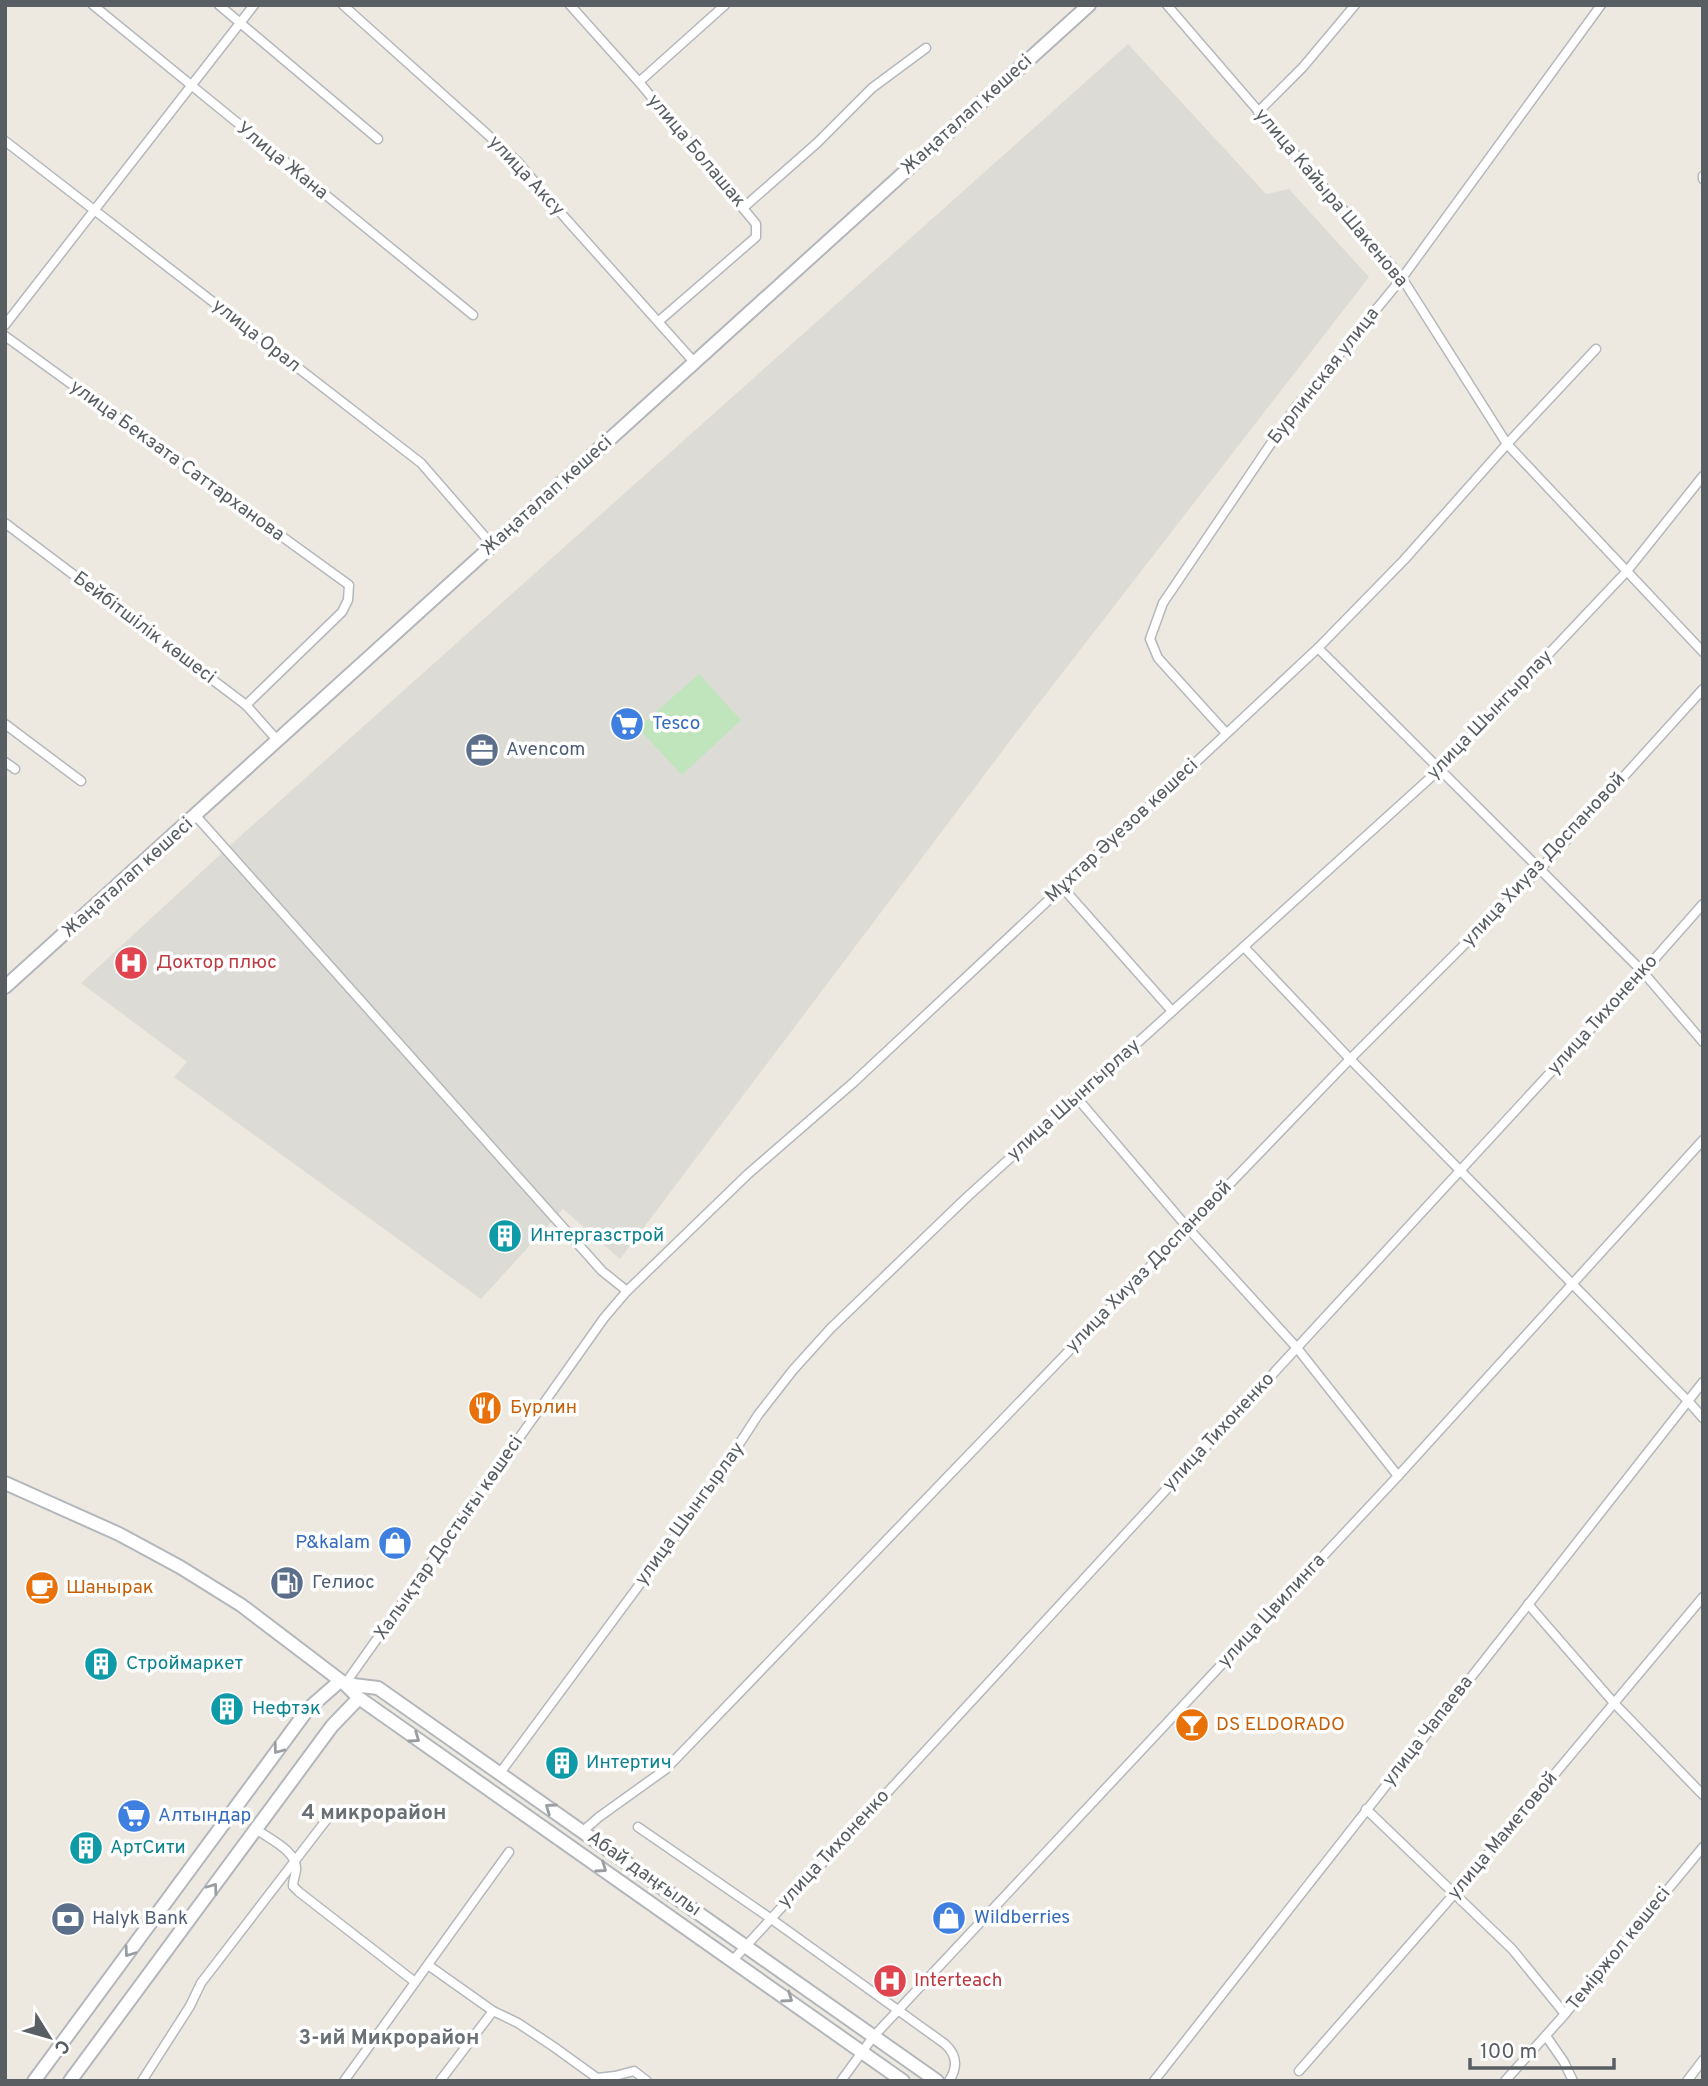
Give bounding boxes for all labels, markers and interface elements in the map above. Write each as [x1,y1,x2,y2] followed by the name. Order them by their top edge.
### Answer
[896,50,1038,180] street label: Жаңаталап көшесі
[642,89,751,213] street label: улица Болашак
[1249,104,1413,292] street label: улица Кайыра Шакенова
[231,117,333,205] street label: Улица Жана
[483,131,569,221] street label: улица Аксу
[207,294,305,378] street label: улица Орал
[1263,303,1385,449] street label: Бурлинская улица
[65,375,289,547] street label: улица Бекзата Саттарханова
[476,431,618,561] street label: Жаңаталап көшесі
[68,567,220,689] street label: Бейбітшілік көшесі
[1422,645,1558,785] street label: улица Шынгырлау
[608,705,646,743] supermarket icon: Tesco
[652,712,700,736] place label: Tesco
[463,731,501,769] office icon: Avencom
[506,738,585,762] place label: Avencom
[1040,754,1204,908] street label: Мұхтар Әуезов көшесі
[1457,768,1631,952] street label: улица Хиуаз Доспановой
[57,813,199,943] street label: Жаңаталап көшесі
[112,944,150,982] hospital icon: Доктор плюс
[1543,950,1663,1080] street label: улица Тихоненко
[156,951,277,975] place label: Доктор плюс
[1002,1034,1146,1166] street label: улица Шынгырлау
[1061,1176,1237,1358] street label: улица Хиуаз Доспановой
[486,1217,524,1255] building icon: Интергазстрой
[530,1224,664,1248] place label: Интергазстрой
[1158,1368,1280,1496] street label: улица Тихоненко
[466,1389,504,1427] restaurant icon: Бурлин
[510,1396,577,1420] place label: Бурлин
[369,1431,529,1645] street label: Халықтар Достығы көшесі
[630,1438,750,1590] street label: улица Шынгырлау
[376,1524,414,1562] shop icon: P&kalam
[295,1531,370,1555] place label: P&kalam
[1213,1549,1331,1673] street label: улица Цвилинга
[268,1564,306,1602] fuel station icon: Гелиос
[23,1569,61,1607] cafe icon: Шанырак
[312,1571,375,1595] place label: Гелиос
[66,1576,154,1600] place label: Шанырак
[82,1645,120,1683] building icon: Строймаркет
[126,1652,244,1676] place label: Строймаркет
[1377,1671,1479,1791] street label: улица Чапаева
[208,1690,246,1728] building icon: Нефтэк
[252,1697,321,1721] place label: Нефтэк
[1173,1706,1211,1744] bar icon: DS ELDORADO
[1216,1713,1345,1737] place label: DS ELDORADO
[407,1729,420,1742] one-way arrow
[274,1741,286,1754] one-way arrow
[543,1744,581,1782] building icon: Интертич
[586,1751,671,1775] place label: Интертич
[1443,1767,1563,1905] street label: улица Маметовой
[773,1785,895,1913] street label: улица Тихоненко
[115,1797,153,1835] supermarket icon: Алтындар
[301,1800,447,1827] district label: 4 микрорайон
[158,1804,251,1828] place label: Алтындар
[545,1804,558,1816] one-way arrow
[582,1826,706,1922] street label: Абай даңғылы
[67,1829,105,1867] building icon: АртСити
[110,1836,186,1860] place label: АртСити
[594,1860,607,1872] one-way arrow
[1562,1882,1676,2016] street label: Теміржол көшесі
[204,1883,217,1896] one-way arrow
[930,1899,968,1937] shop icon: Wildberries
[49,1900,87,1938] bank icon: Halyk Bank
[974,1906,1070,1930] place label: Wildberries
[92,1907,188,1931] place label: Halyk Bank
[124,1944,137,1957] one-way arrow
[871,1962,909,2000] hospital icon: Interteach
[914,1969,1002,1993] place label: Interteach
[780,1990,793,2002] one-way arrow
[14,2002,84,2072] north arrow
[299,2025,480,2052] district label: 3-ий Микрорайон
[1470,2026,1614,2070] scale bar
[48,2034,74,2058] text: С
[1480,2039,1537,2066] text: 100 m

